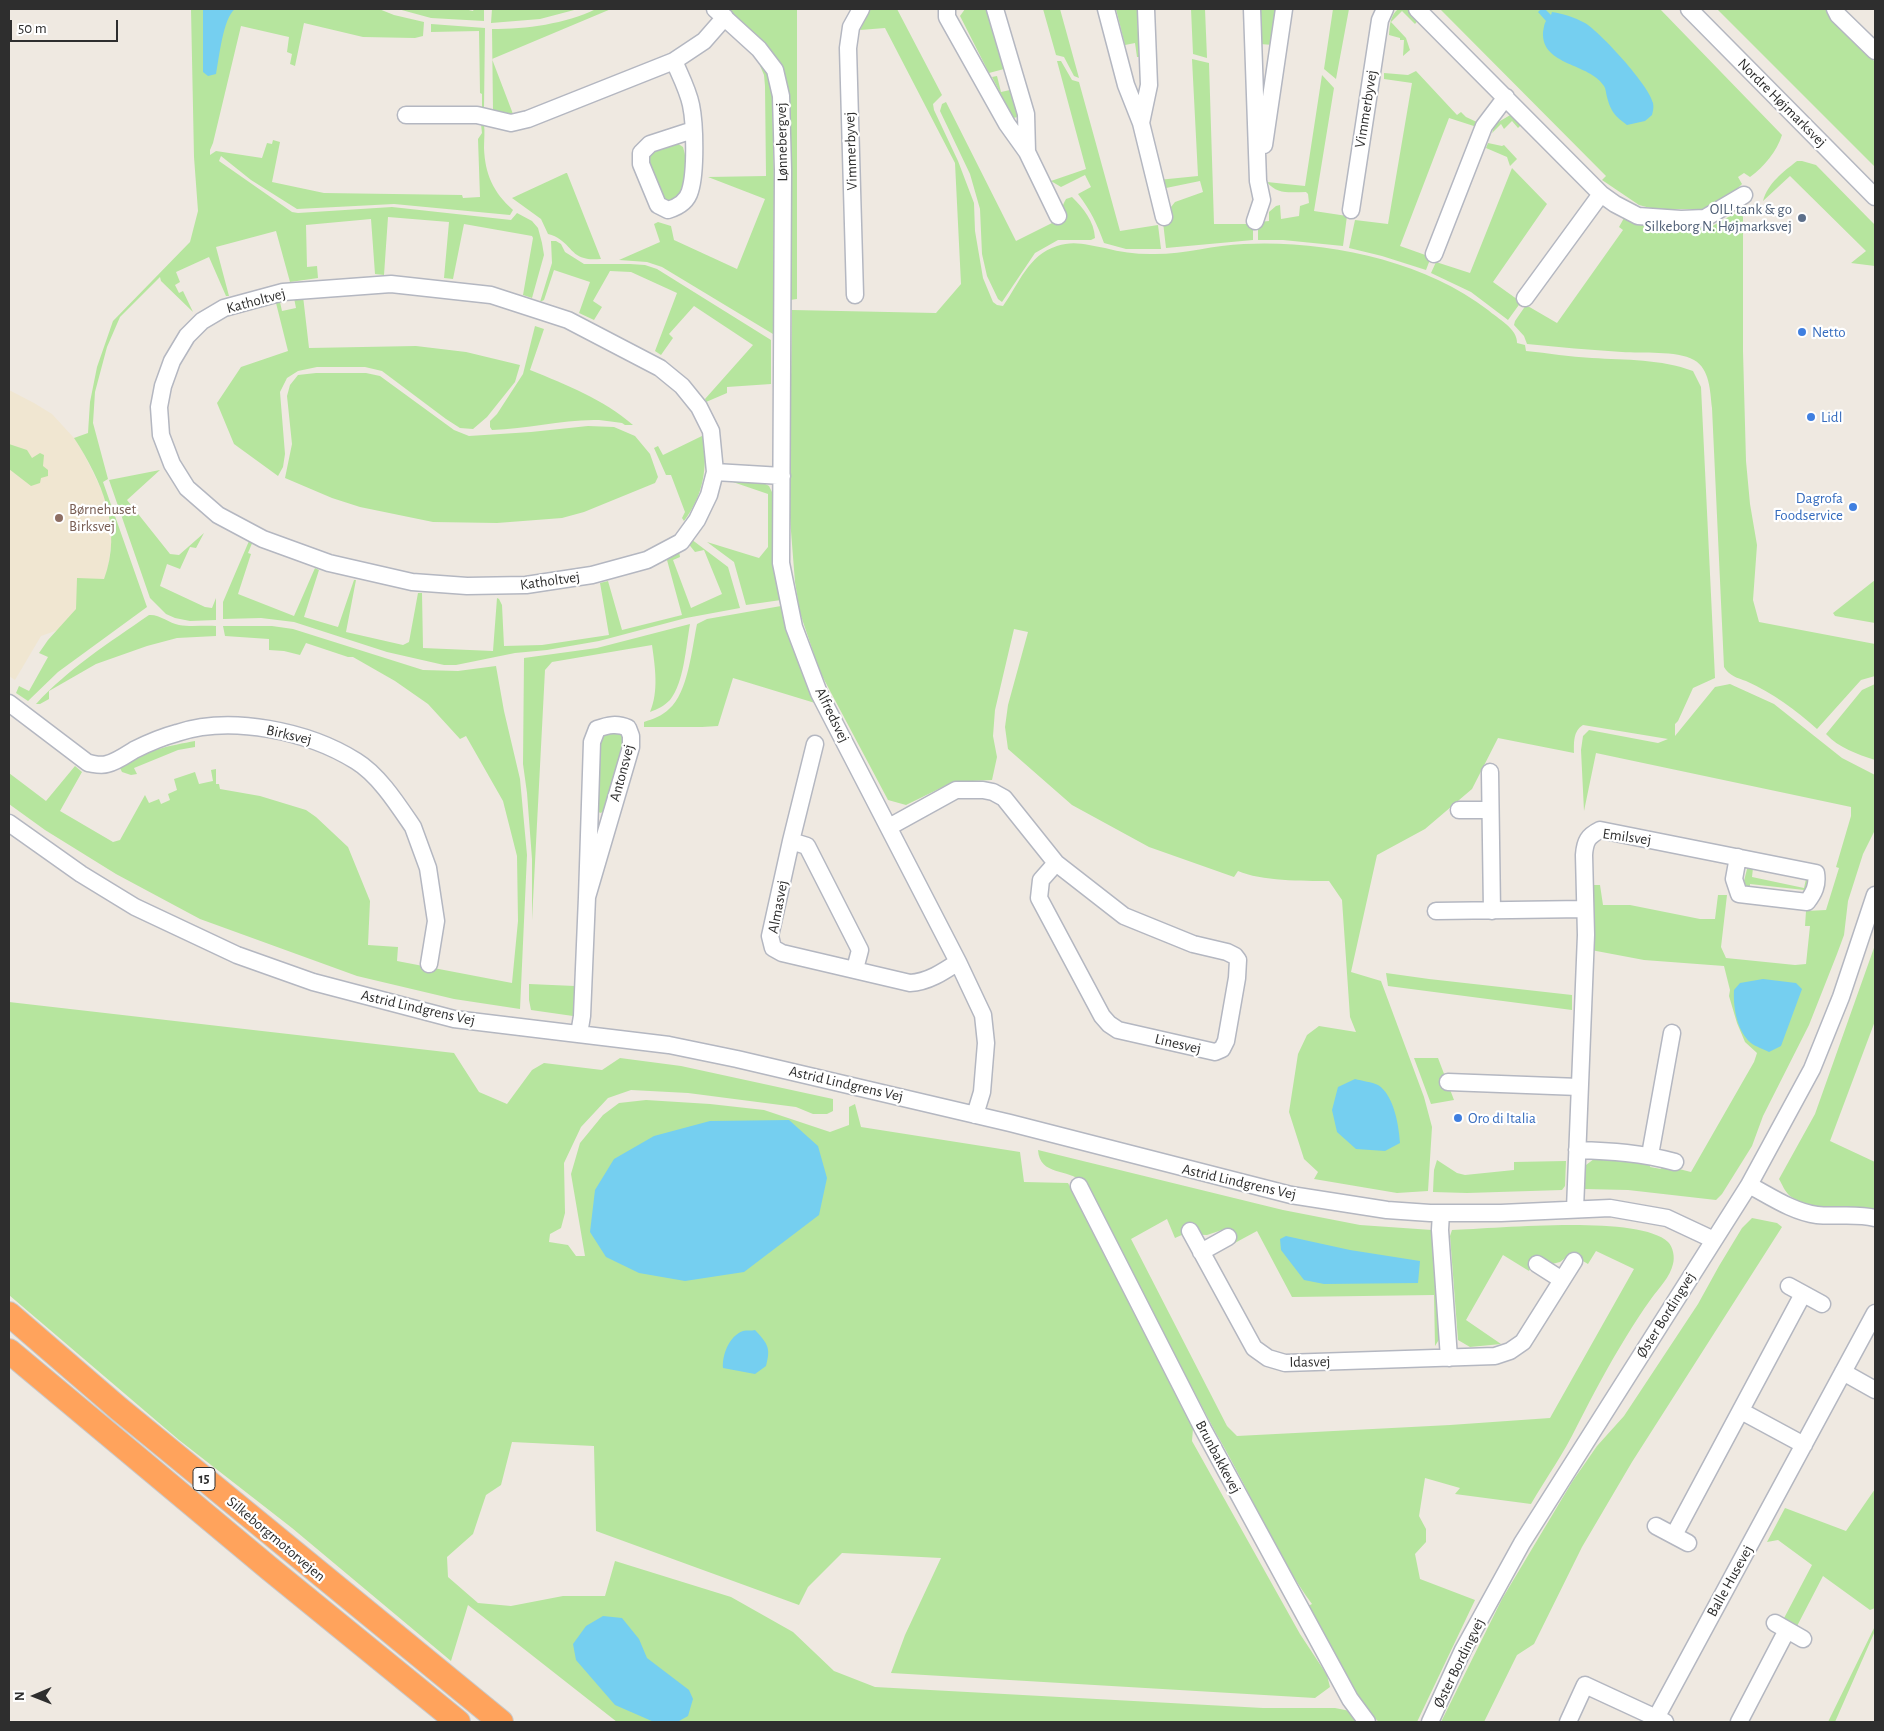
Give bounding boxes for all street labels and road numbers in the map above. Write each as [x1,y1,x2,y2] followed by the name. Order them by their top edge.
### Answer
[1734,55,1830,151] street label: Nordre Højmarksvej
[1351,69,1381,149] street label: Vimmerbyvej
[772,102,792,182] street label: Lønnebergvej
[841,111,861,191] street label: Vimmerbyvej
[224,284,288,318] street label: Katholtvej
[519,568,581,594] street label: Katholtvej
[811,685,853,745] street label: Alfredsvej
[265,721,313,749] street label: Birksvej
[606,742,638,804] street label: Antonsvej
[1601,825,1653,849] street label: Emilsvej
[764,879,792,935] street label: Almasvej
[359,986,477,1030] street label: Astrid Lindgrens Vej
[1153,1030,1203,1058] street label: Linesvej
[787,1062,905,1106] street label: Astrid Lindgrens Vej
[1180,1160,1298,1204] street label: Astrid Lindgrens Vej
[1633,1269,1699,1361] street label: Øster Bordingvej
[1289,1353,1331,1371] street label: Idasvej
[1191,1417,1245,1497] street label: Brunbakkevej
[193,1468,215,1490] road number: 15
[223,1493,329,1585] street label: Silkeborgmotorvejen
[1703,1542,1757,1620] street label: Balle Husevej
[1430,1615,1488,1711] street label: Øster Bordingvej

